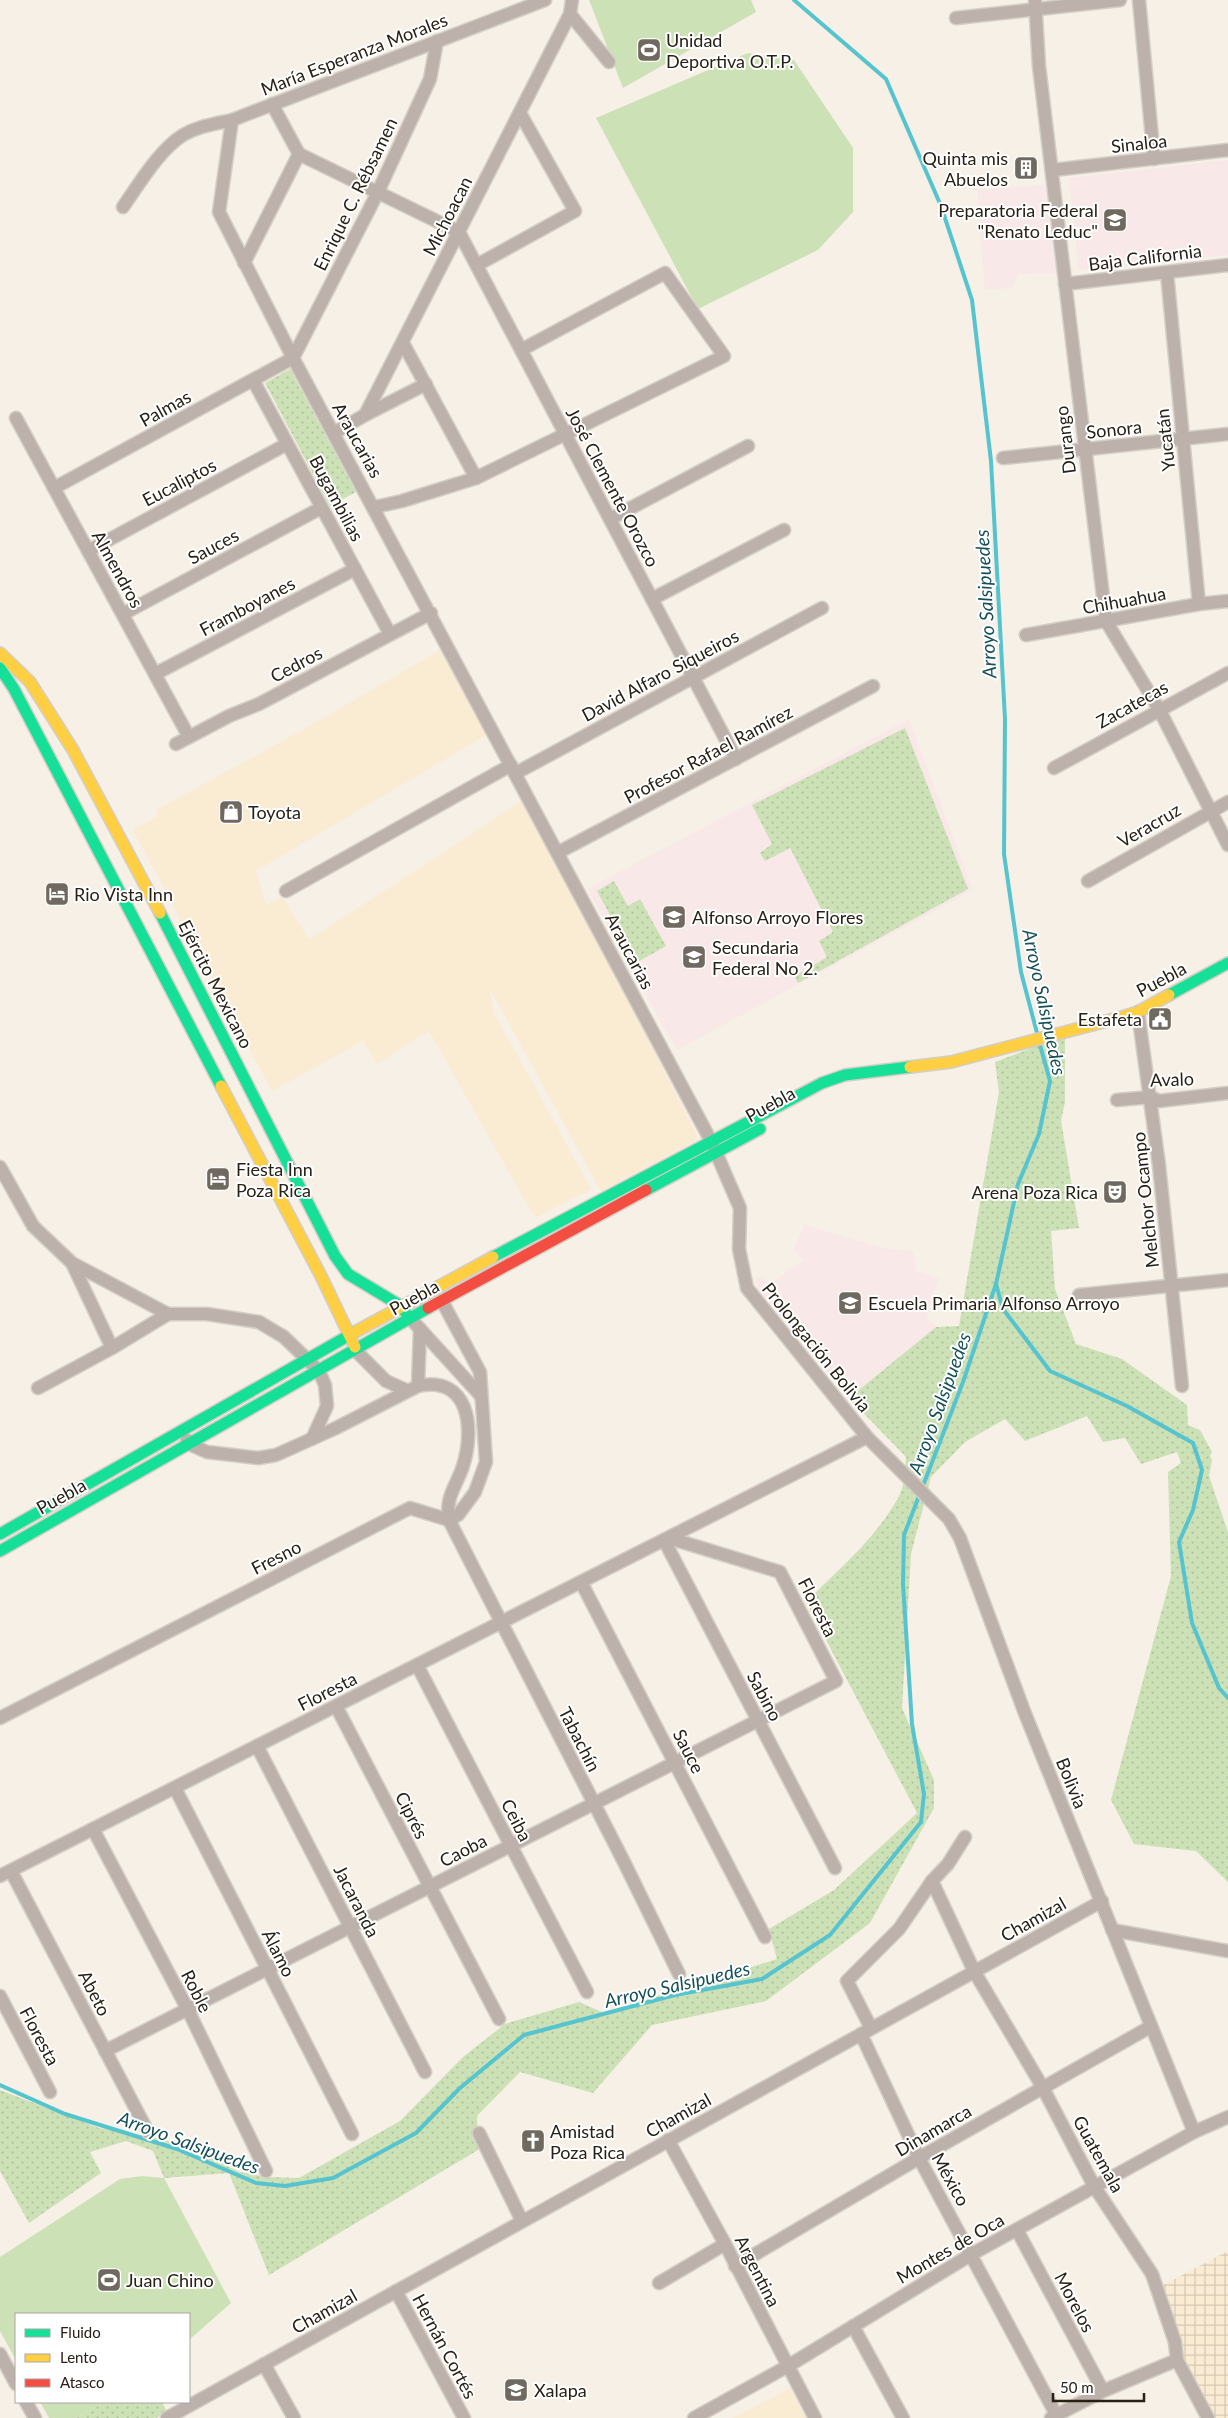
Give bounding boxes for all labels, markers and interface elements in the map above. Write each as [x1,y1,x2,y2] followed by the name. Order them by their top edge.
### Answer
[258,8,451,100] street label: María Esperanza Morales
[666,29,793,72] place label: Unidad Deportiva O.T.P.
[636,37,662,63] sports icon: Unidad Deportiva O.T.P.
[308,114,402,274] street label: Enrique C. Rébsamen
[1110,129,1168,157] street label: Sinaloa
[923,147,1008,190] place label: Quinta mis Abuelos
[1013,155,1039,181] building icon: Quinta mis Abuelos
[418,173,476,259] street label: Michoacan
[938,199,1098,242] place label: Preparatoria Federal "Renato Leduc"
[1102,207,1128,233] school or university icon: Preparatoria Federal "Renato Leduc"
[1087,239,1203,275] street label: Baja California
[135,385,195,431] street label: Palmas
[328,399,388,482] street label: Araucarias
[562,404,664,570] street label: José Clemente Orozco
[1050,405,1080,475] street label: Durango
[1151,408,1179,472] street label: Yucatán
[1085,415,1143,443] street label: Sonora
[305,451,369,545] street label: Bugambilias
[138,453,220,511] street label: Eucaliptos
[184,523,242,568] street label: Sauces
[88,526,148,612] street label: Almendros
[970,529,1000,680] water label: Arroyo Salsipuedes
[196,572,299,640] street label: Framboyanes
[1081,582,1167,618] street label: Chihuahua
[578,624,742,726] street label: David Alfaro Siqueiros
[266,641,326,687] street label: Cedros
[1092,675,1172,733] street label: Zacatecas
[620,700,796,808] street label: Profesor Rafael Ramírez
[1114,798,1184,852] street label: Veracruz
[218,799,244,825] shop icon: Toyota
[248,801,301,823] place label: Toyota
[44,881,70,907] hotel icon: Rio Vista Inn
[74,883,173,905] place label: Rio Vista Inn
[661,904,687,930] school or university icon: Alfonso Arroyo Flores
[692,906,863,928] place label: Alfonso Arroyo Flores
[601,909,659,993] street label: Araucarias
[174,916,258,1052] street label: Ejército Mexicano
[1018,926,1072,1078] water label: Arroyo Salsipuedes
[712,936,818,979] place label: Secundaria Federal No 2.
[681,944,707,970] school or university icon: Secundaria Federal No 2.
[1132,957,1190,1001] street label: Puebla
[1147,1006,1173,1032] public building icon: Estafeta
[1078,1008,1142,1030] place label: Estafeta
[1150,1067,1194,1091] street label: Avalo
[741,1081,799,1127] street label: Puebla
[1127,1131,1163,1269] street label: Melchor Ocampo
[236,1158,313,1201] place label: Fiesta Inn Poza Rica
[205,1166,231,1192] hotel icon: Fiesta Inn Poza Rica
[1102,1179,1128,1205] theatre icon: Arena Poza Rica
[972,1181,1098,1203] place label: Arena Poza Rica
[385,1274,443,1320] street label: Puebla
[758,1278,876,1416] street label: Prolongación Bolivia
[837,1290,863,1316] school or university icon: Escuela Primaria Alfonso Arroyo
[868,1292,1120,1314] place label: Escuela Primaria Alfonso Arroyo
[902,1329,975,1478] water label: Arroyo Salsipuedes
[32,1473,90,1519] street label: Puebla
[247,1535,305,1579] street label: Fresno
[794,1574,842,1640] street label: Floresta
[294,1667,360,1715] street label: Floresta
[743,1667,787,1725] street label: Sabino
[554,1703,606,1775] street label: Tabachín
[669,1725,709,1777] street label: Sauce
[1052,1754,1092,1812] street label: Bolivia
[391,1788,433,1842] street label: Ciprés
[497,1795,537,1845] street label: Ceiba
[436,1829,490,1871] street label: Caoba
[329,1861,385,1941] street label: Jacaranda
[996,1892,1070,1946] street label: Chamizal
[258,1926,300,1980] street label: Álamo
[601,1956,752,2012] water label: Arroyo Salsipuedes
[74,1966,116,2020] street label: Abeto
[177,1966,217,2016] street label: Roble
[15,2003,65,2069] street label: Floresta
[641,2088,715,2142] street label: Chamizal
[891,2099,975,2161] street label: Dinamarca
[114,2105,263,2178] water label: Arroyo Salsipuedes
[1069,2112,1129,2196] street label: Guatemala
[550,2120,625,2163] place label: Amistad Poza Rica
[520,2128,546,2154] church icon: Amistad Poza Rica
[927,2148,975,2210] street label: México
[892,2208,1008,2288] street label: Montes de Oca
[731,2232,785,2310] street label: Argentina
[96,2267,122,2293] sports icon: Juan Chino
[1050,2268,1100,2336] street label: Morelos
[126,2269,214,2291] place label: Juan Chino
[287,2284,361,2338] street label: Chamizal
[408,2290,482,2402] street label: Hernán Cortés
[15,2313,190,2403] legend
[60,2323,101,2341] text: Fluido
[60,2348,97,2366] text: Lento
[1053,2370,1144,2402] scale bar
[60,2373,105,2391] text: Atasco
[503,2377,529,2403] school or university icon: Xalapa
[1060,2378,1094,2396] text: 50 m
[534,2379,587,2401] place label: Xalapa

